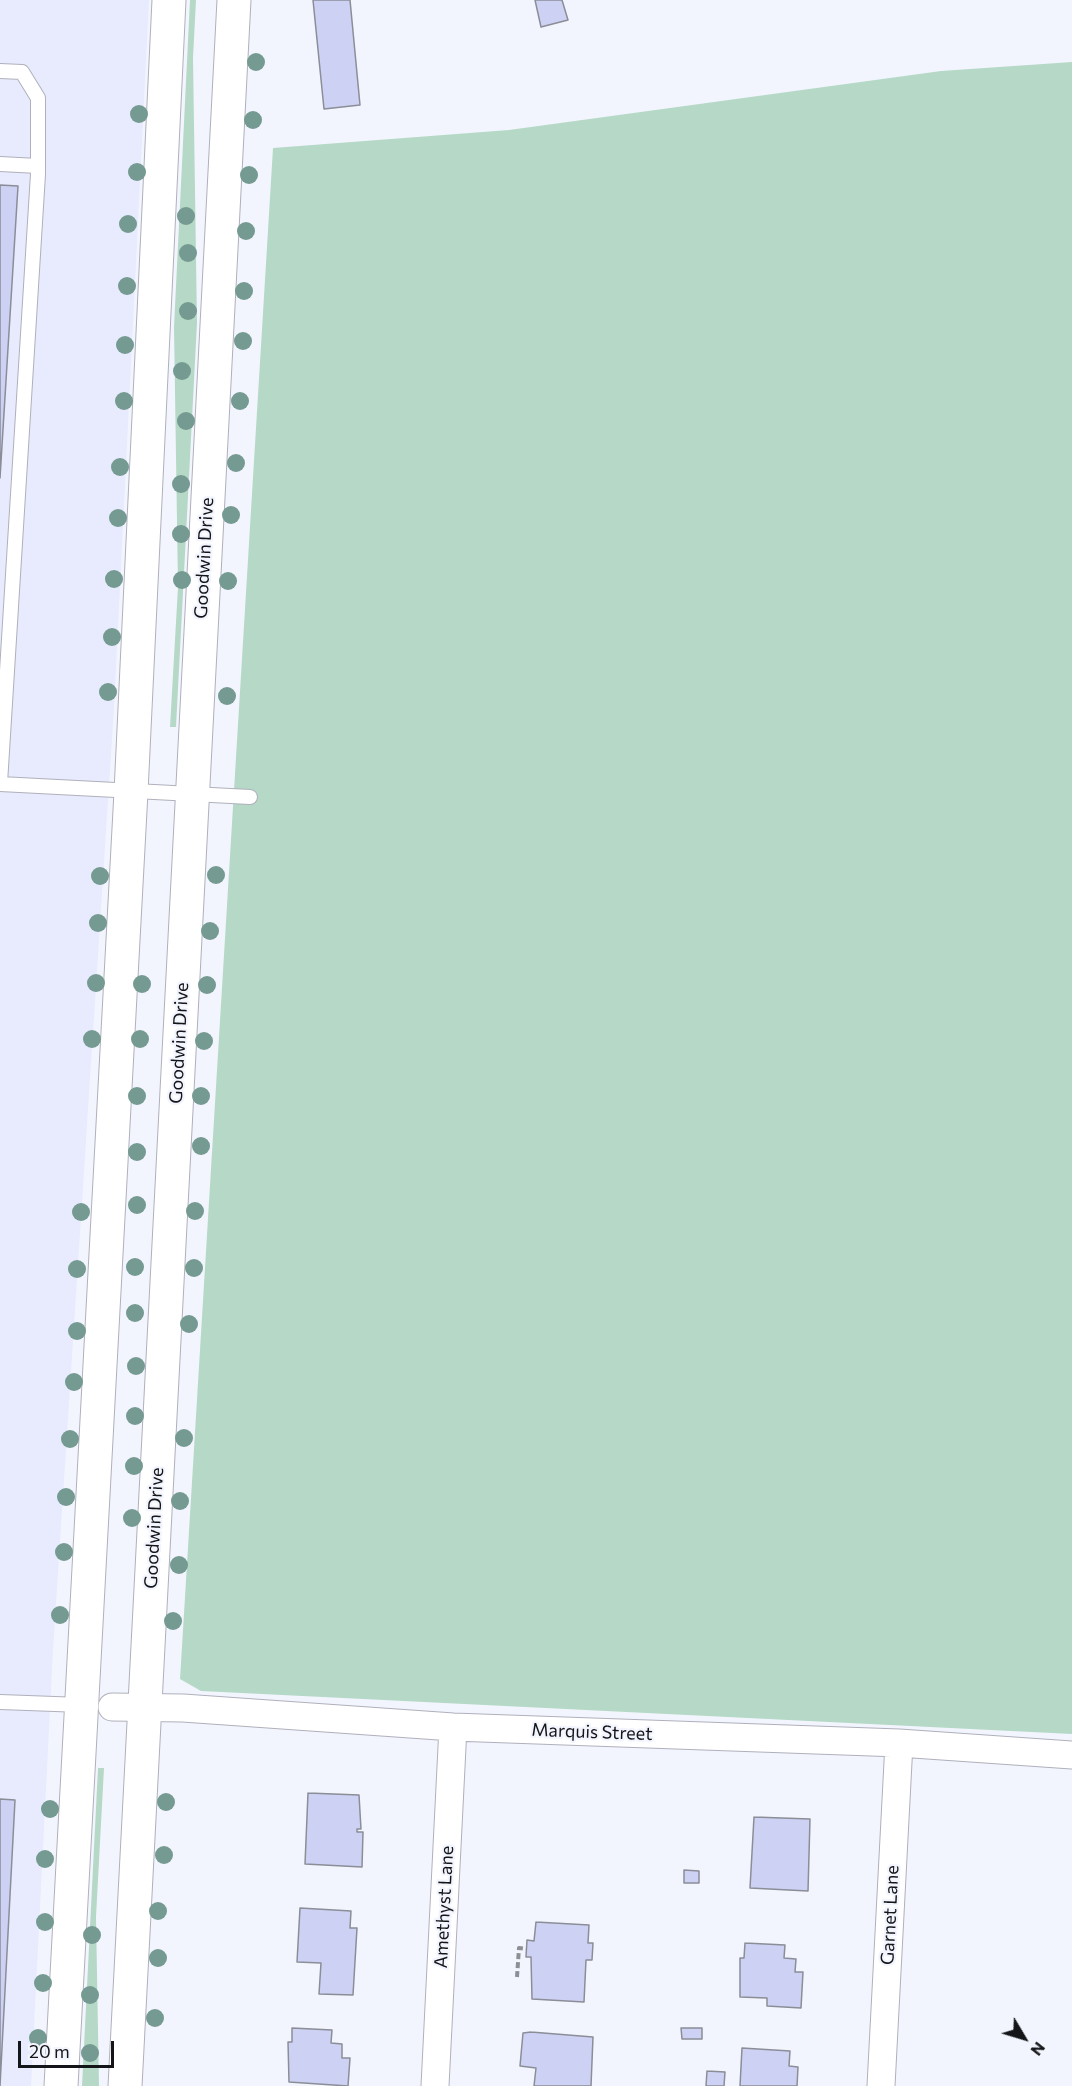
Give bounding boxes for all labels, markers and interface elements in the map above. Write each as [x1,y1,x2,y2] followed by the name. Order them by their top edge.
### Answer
[190,497,218,619] street label: Goodwin Drive
[165,982,193,1104] street label: Goodwin Drive
[140,1467,168,1589] street label: Goodwin Drive
[531,1719,653,1745] street label: Marquis Street
[430,1845,458,1969] street label: Amethyst Lane
[877,1865,903,1965] street label: Garnet Lane
[994,2008,1054,2068] north arrow
[21,2029,117,2067] scale bar
[1027,2039,1050,2060] text: N
[29,2040,70,2062] text: 20 m

